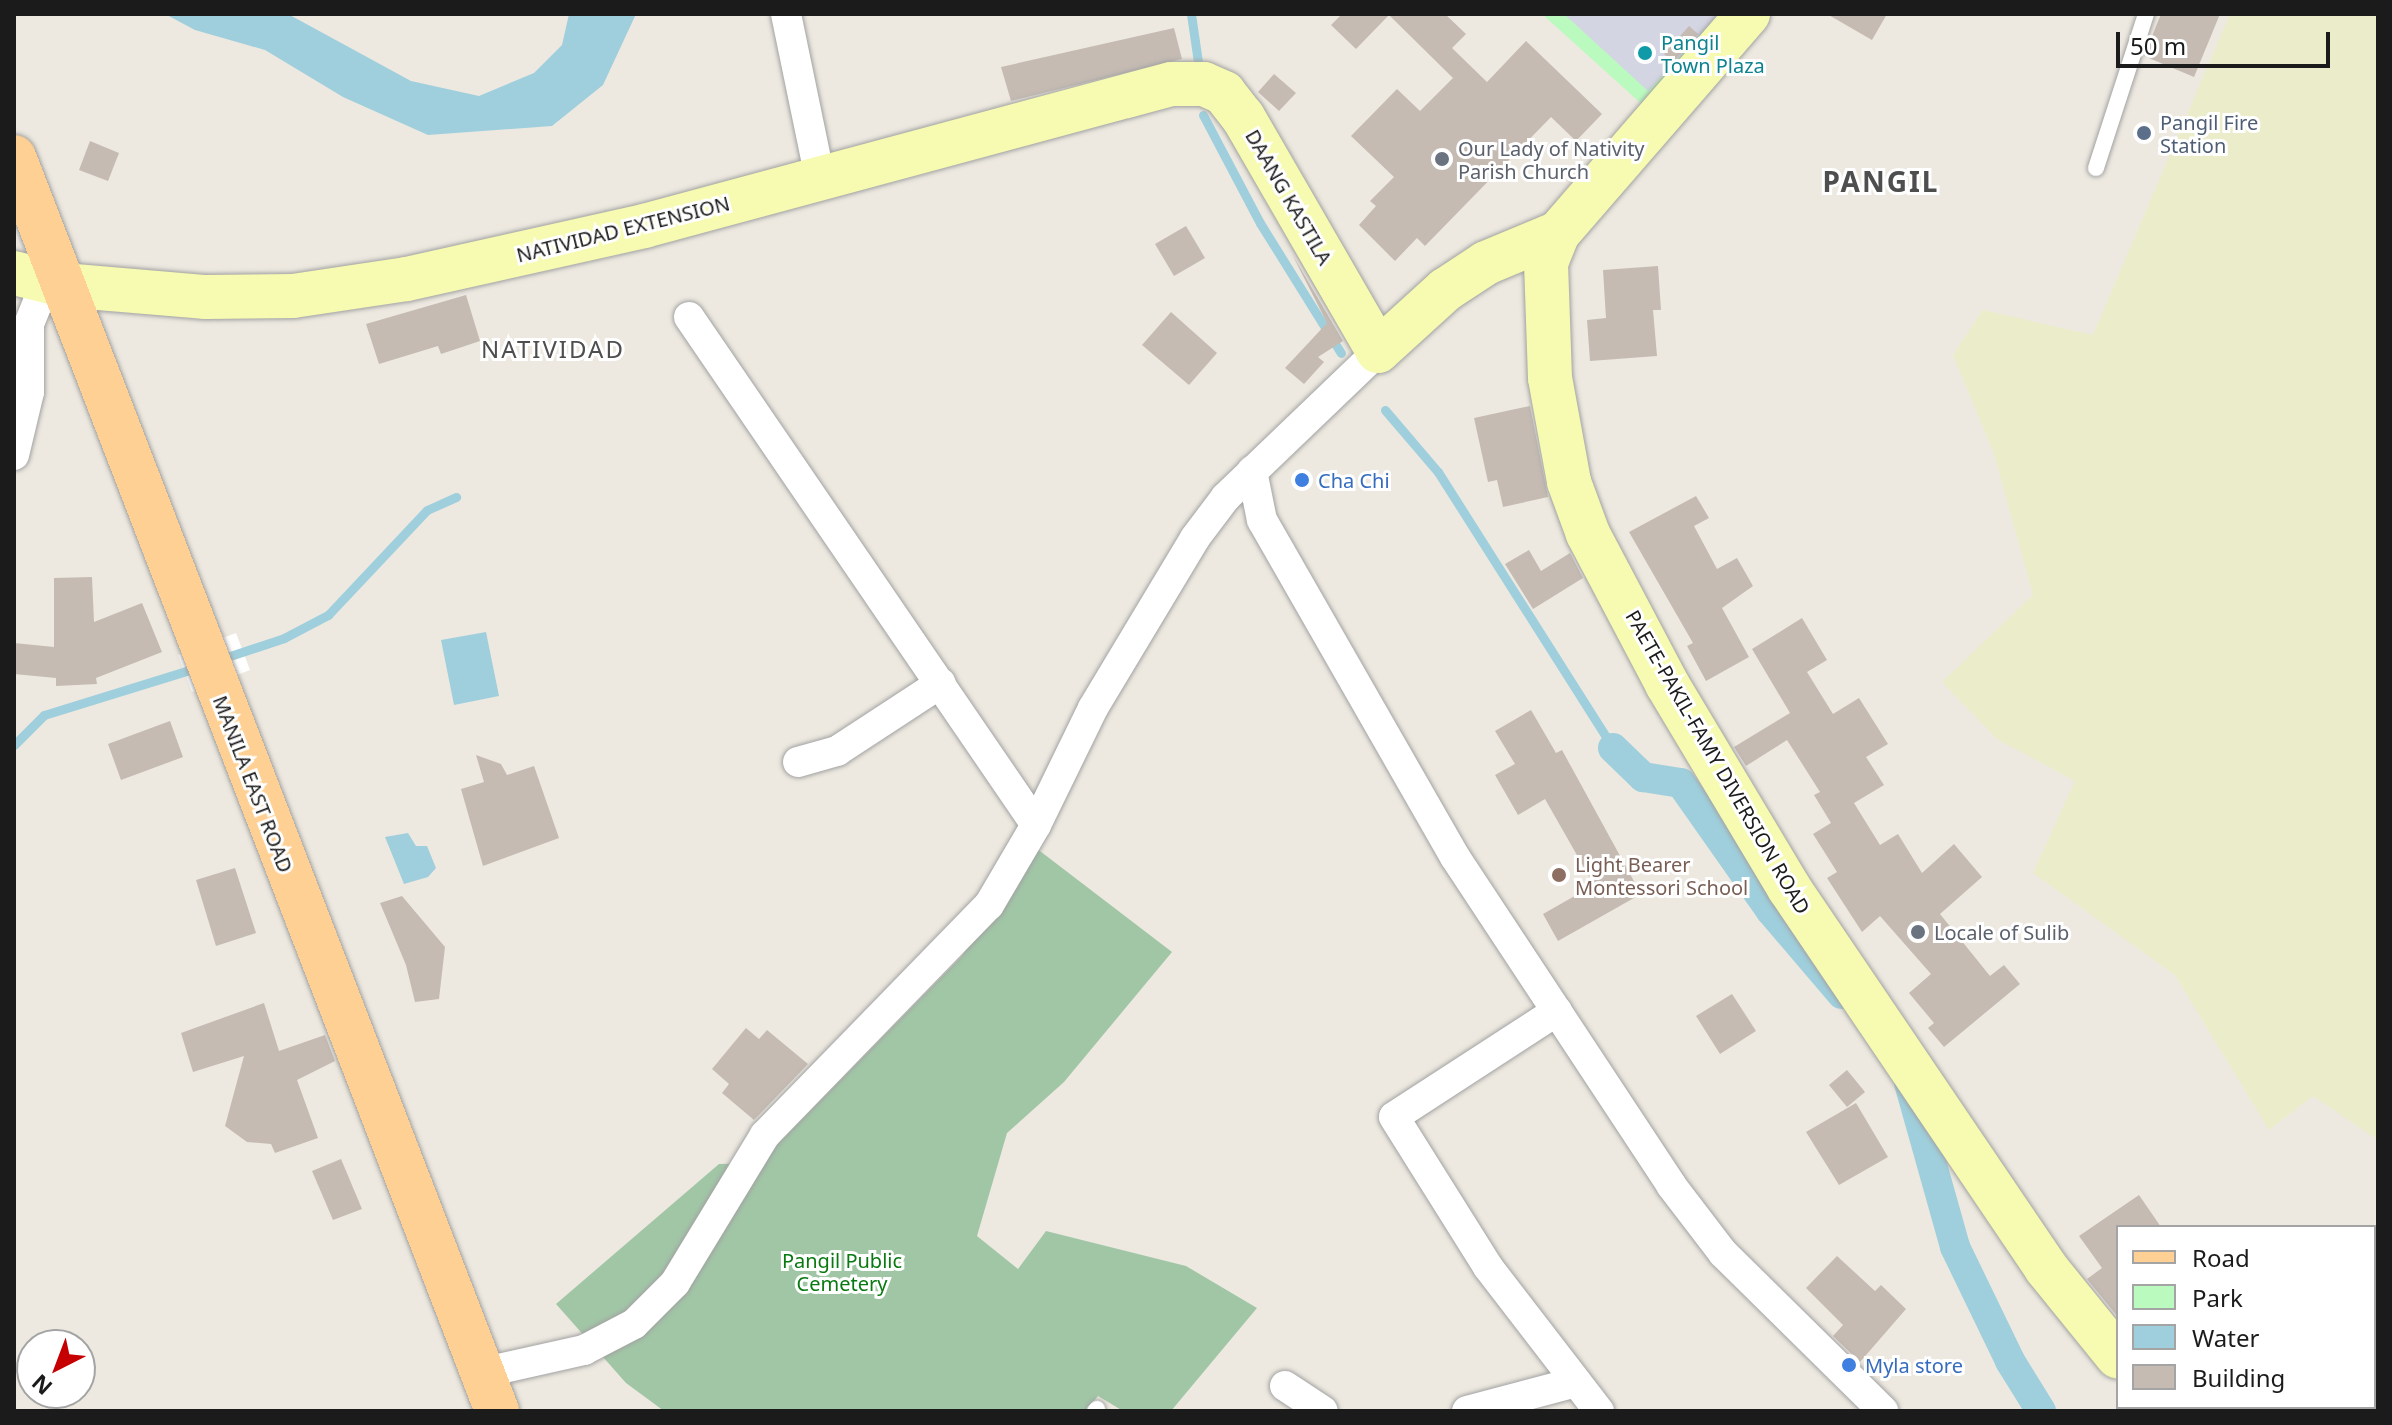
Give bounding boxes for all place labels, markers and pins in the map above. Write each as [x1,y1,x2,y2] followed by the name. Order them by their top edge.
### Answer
[1661,30,1765,77] place label: Pangil Town Plaza
[1636,44,1654,62] marker: Pangil Town Plaza
[2160,110,2258,157] place label: Pangil Fire Station
[2135,124,2153,142] marker: Pangil Fire Station
[1458,136,1645,183] place label: Our Lady of Nativity Parish Church
[1433,150,1451,168] marker: Our Lady of Nativity Parish Church
[1318,468,1390,492] place label: Cha Chi
[1293,471,1311,489] marker: Cha Chi
[1575,852,1748,899] place label: Light Bearer Montessori School
[1550,866,1568,884] marker: Light Bearer Montessori School
[1934,920,2069,944] place label: Locale of Sulib
[1909,923,1927,941] marker: Locale of Sulib
[1865,1353,1963,1377] place label: Myla store
[1840,1356,1858,1374] marker: Myla store

